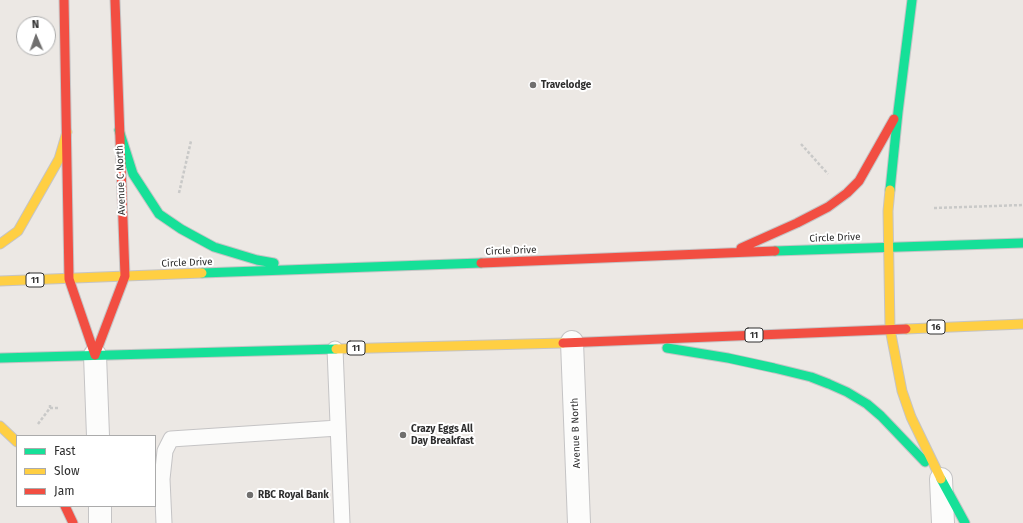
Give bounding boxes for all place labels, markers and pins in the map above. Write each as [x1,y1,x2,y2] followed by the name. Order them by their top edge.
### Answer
[541,79,591,91] place label: Travelodge
[528,80,538,90] marker: Travelodge
[411,423,474,446] place label: Crazy Eggs All Day Breakfast
[398,430,408,440] marker: Crazy Eggs All Day Breakfast
[258,489,329,501] place label: RBC Royal Bank
[245,490,255,500] marker: RBC Royal Bank

